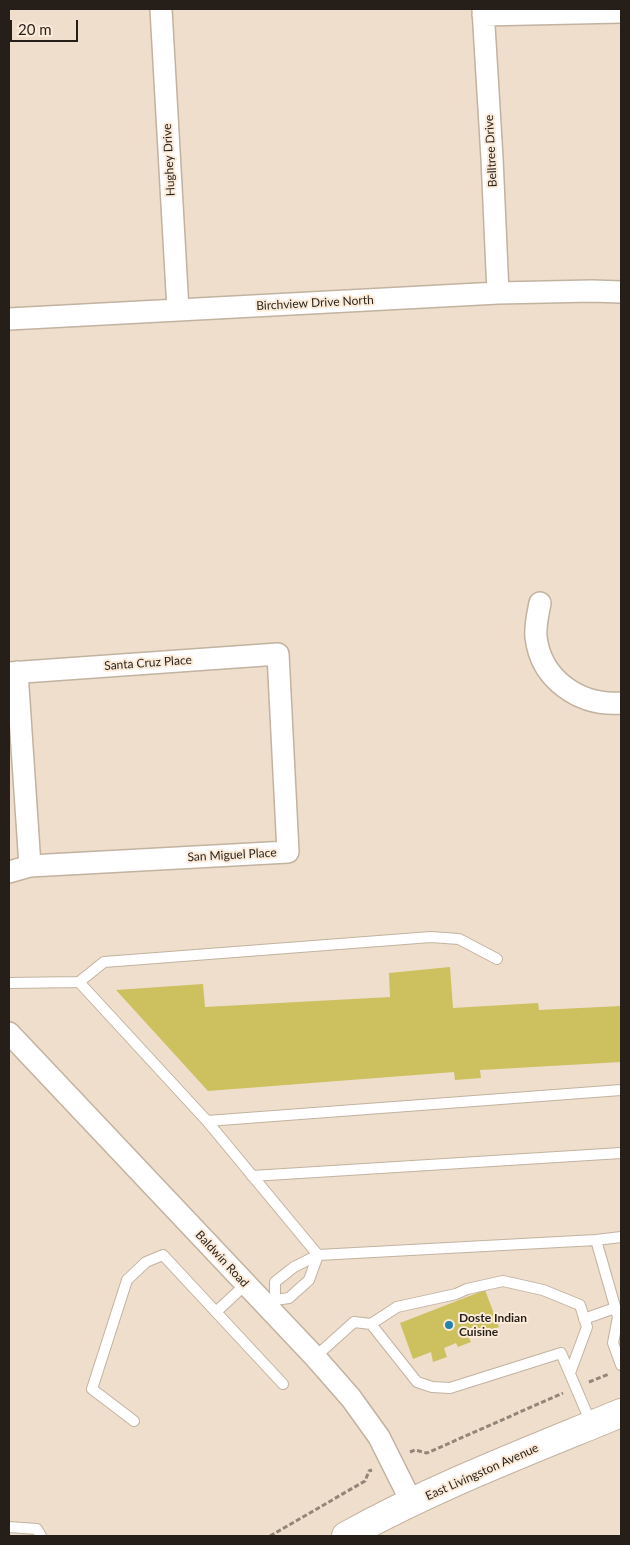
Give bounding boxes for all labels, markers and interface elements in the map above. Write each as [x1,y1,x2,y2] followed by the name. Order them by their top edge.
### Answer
[12,10,80,42] scale bar
[18,20,52,38] text: 20 m
[482,114,500,188] street label: Belltree Drive
[160,123,178,197] street label: Hughey Drive
[256,293,374,313] street label: Birchview Drive North
[104,653,192,673] street label: Santa Cruz Place
[187,845,277,865] street label: San Miguel Place
[192,1228,252,1290] street label: Baldwin Road
[459,1311,527,1339] place label: Doste Indian Cuisine
[443,1319,455,1331] marker: Doste Indian Cuisine
[423,1441,541,1503] street label: East Livingston Avenue

